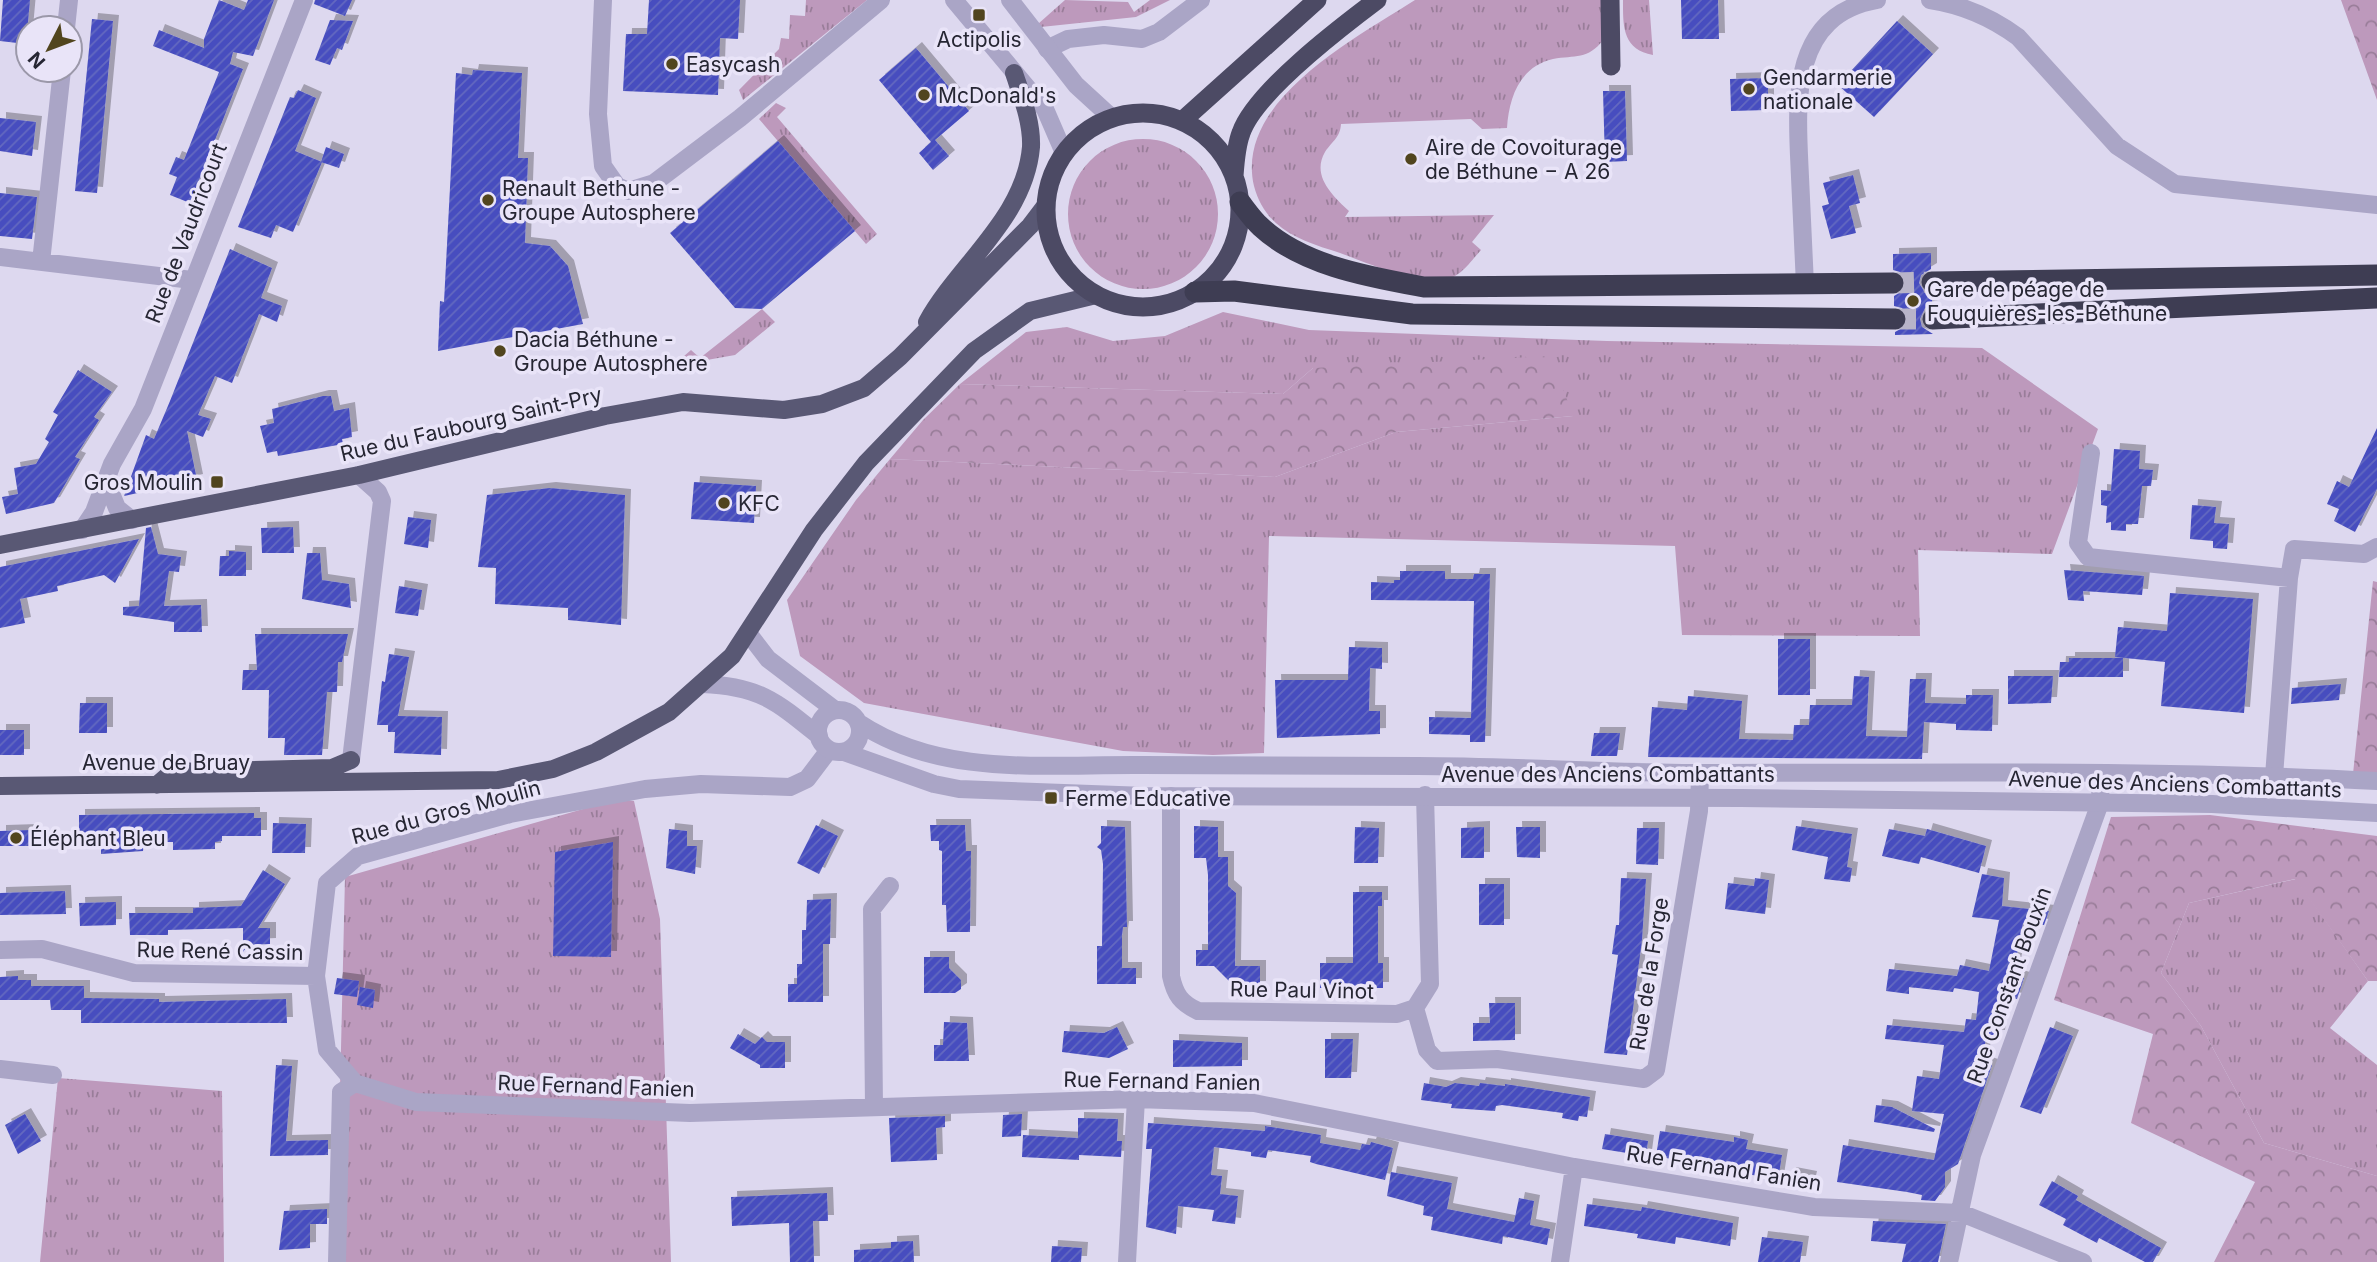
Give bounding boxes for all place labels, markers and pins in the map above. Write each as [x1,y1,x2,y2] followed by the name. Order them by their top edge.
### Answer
[971,7,987,23] marker: Actipolis
[936,27,1022,52] place label: Actipolis
[686,52,780,77] place label: Easycash
[664,56,680,72] marker: Easycash
[1763,65,1892,114] place label: Gendarmerie nationale
[1741,81,1757,97] marker: Gendarmerie nationale
[938,83,1056,108] place label: McDonald's
[916,87,932,103] marker: McDonald's
[1425,135,1622,184] place label: Aire de Covoiturage de Béthune − A 26
[1403,151,1419,167] marker: Aire de Covoiturage de Béthune − A 26
[502,176,696,225] place label: Renault Bethune - Groupe Autosphere
[480,192,496,208] marker: Renault Bethune - Groupe Autosphere
[1927,277,2167,326] place label: Gare de péage de Fouquières-les-Béthune
[1905,293,1921,309] marker: Gare de péage de Fouquières-les-Béthune
[514,327,708,376] place label: Dacia Béthune - Groupe Autosphere
[492,343,508,359] marker: Dacia Béthune - Groupe Autosphere
[84,470,203,495] place label: Gros Moulin
[209,474,225,490] marker: Gros Moulin
[738,491,780,516] place label: KFC
[716,495,732,511] marker: KFC
[1065,786,1231,811] place label: Ferme Educative
[1043,790,1059,806] marker: Ferme Educative
[30,825,166,851] place label: Éléphant Bleu
[8,830,24,846] marker: Éléphant Bleu

